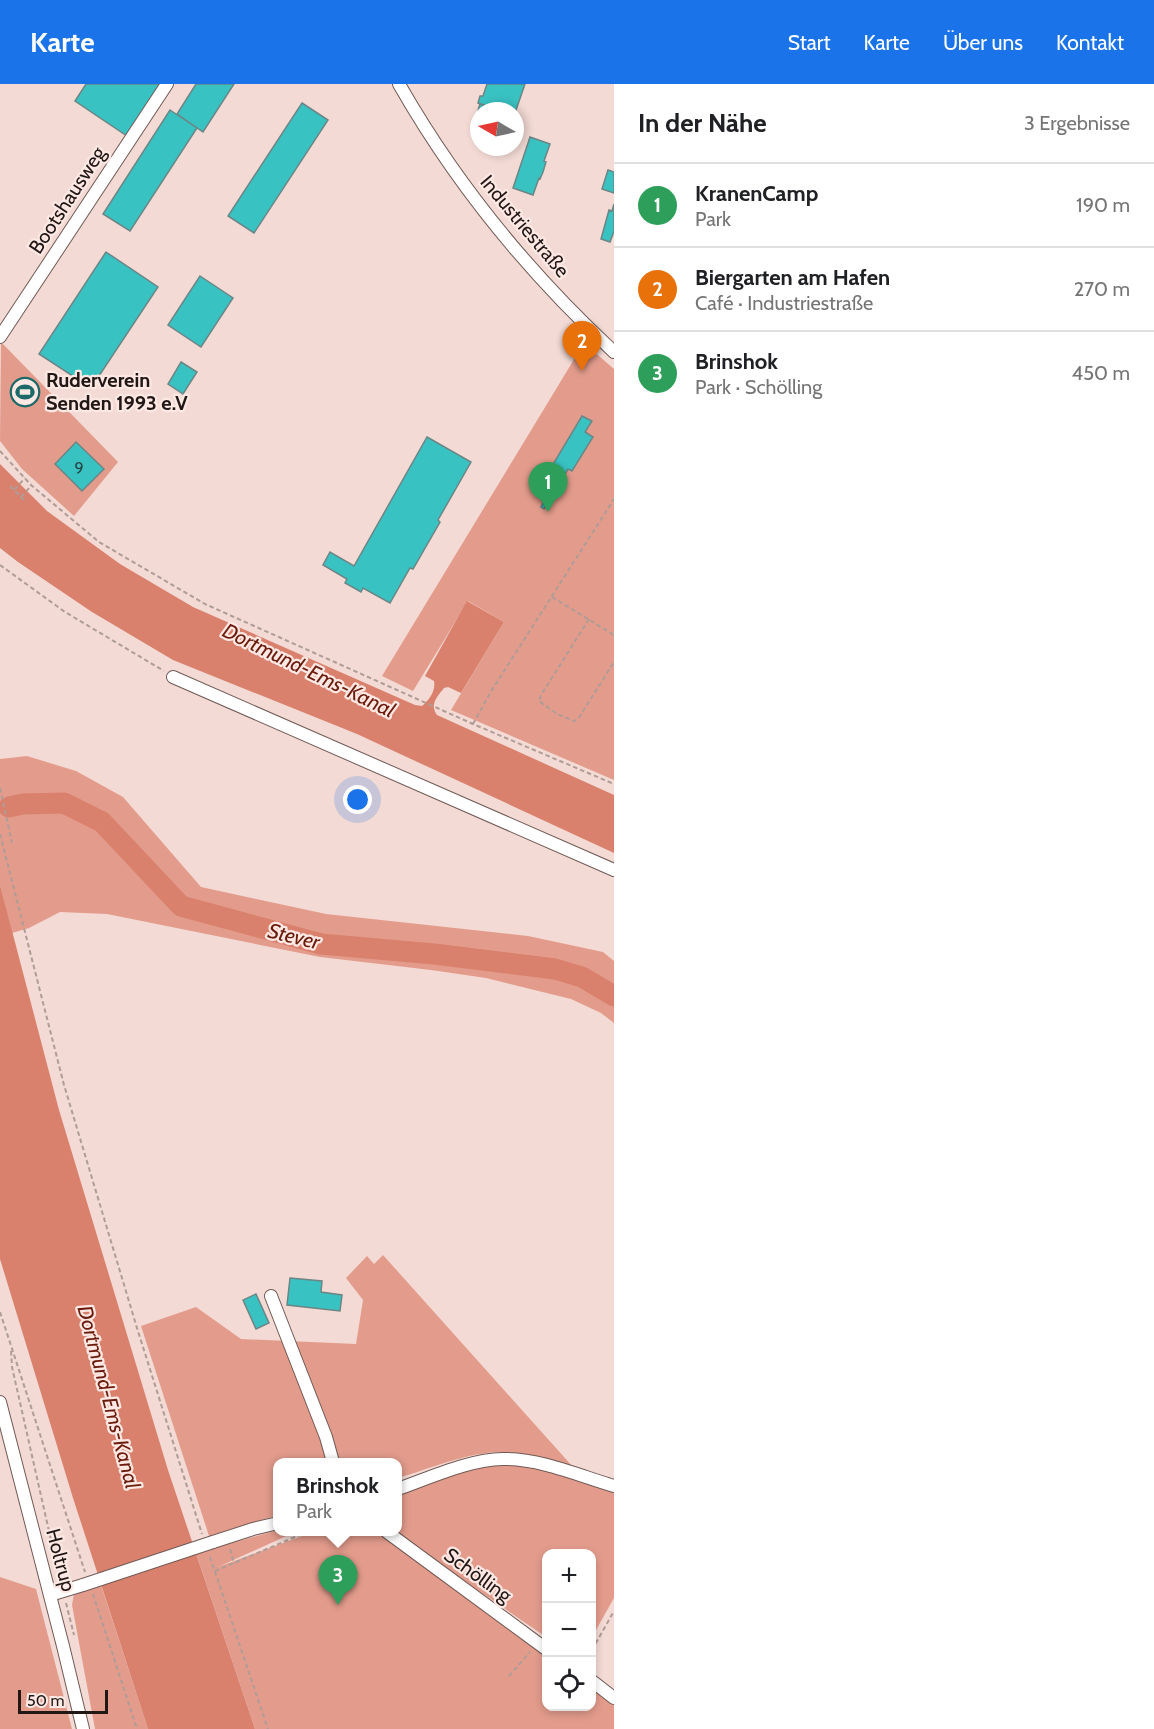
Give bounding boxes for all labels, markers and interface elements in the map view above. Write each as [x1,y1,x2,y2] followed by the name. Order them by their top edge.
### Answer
[30,25,95,59] text: Karte
[788,30,831,55] text: Start
[864,30,910,55] text: Karte
[943,30,1023,55] text: Über uns
[1056,30,1124,55] text: Kontakt
[470,102,524,156] north arrow
[638,107,767,139] text: In der Nähe
[1024,111,1130,135] text: 3 Ergebnisse
[24,141,111,258] street label: Bootshausweg
[475,170,575,282] street label: Industriestraße
[695,180,818,207] text: KranenCamp
[654,193,661,217] text: 1
[1076,193,1130,217] text: 190 m
[695,207,731,231] text: Park
[695,264,890,291] text: Biergarten am Hafen
[652,277,663,301] text: 2
[1074,277,1130,301] text: 270 m
[695,291,873,315] text: Café · Industriestraße
[562,322,602,371] pin: 2
[695,348,778,375] text: Brinshok
[652,361,663,385] text: 3
[1072,361,1130,385] text: 450 m
[46,368,188,415] place label: Ruderverein Senden 1993 e.V
[695,375,822,399] text: Park · Schölling
[9,376,41,408] sports icon: Ruderverein Senden 1993 e.V
[74,458,84,477] house number: 9
[528,462,568,512] pin: 1
[219,617,399,723] water label: Dortmund-Ems-Kanal
[343,785,372,814] your location
[266,918,324,955] water label: Stever
[73,1303,146,1491] water label: Dortmund-Ems-Kanal
[273,1458,402,1536] popup
[296,1472,379,1499] text: Brinshok
[296,1499,332,1523] text: Park
[41,1526,81,1594] street label: Holtrup
[440,1543,517,1608] street label: Schölling
[542,1549,596,1711] map controls
[542,1549,596,1603] button: +
[318,1556,358,1605] pin: 3
[542,1603,596,1657] button: −
[542,1657,596,1711] button: locate
[18,1687,108,1714] scale bar
[27,1691,64,1710] text: 50 m

